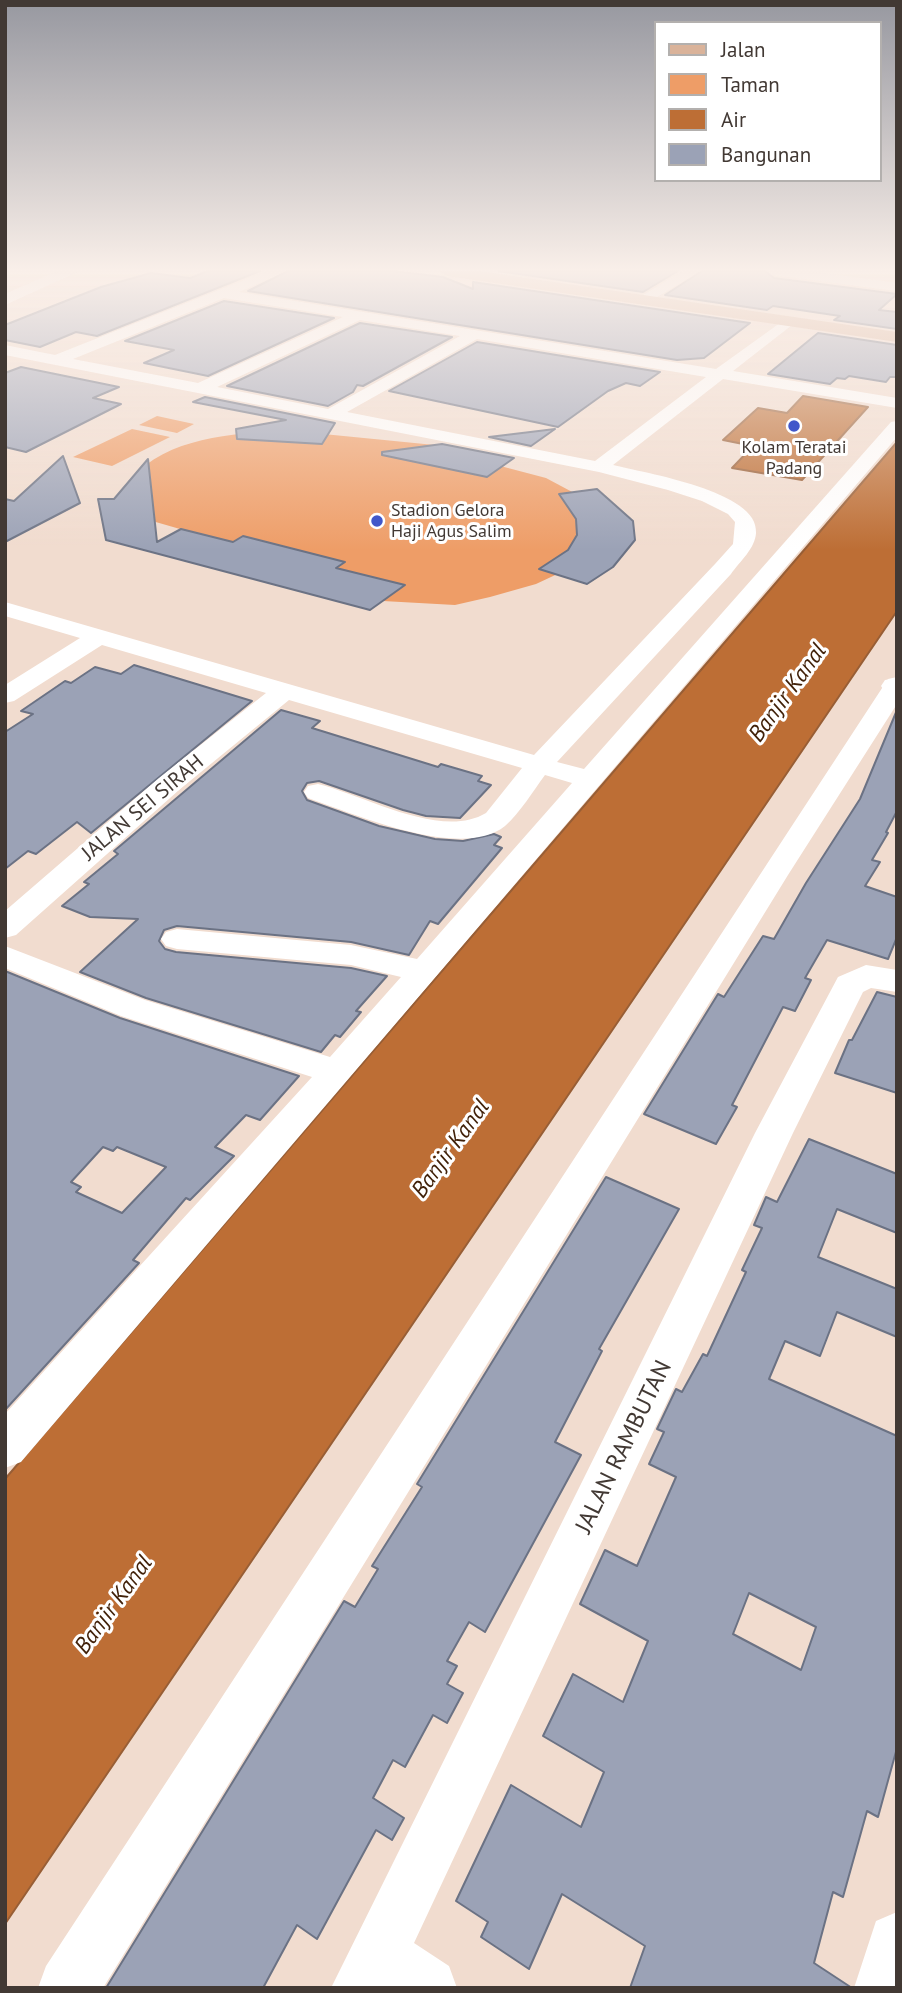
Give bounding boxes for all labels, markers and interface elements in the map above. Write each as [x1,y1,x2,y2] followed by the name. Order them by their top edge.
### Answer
[654,21,881,182] legend
[721,36,766,63] text: Jalan
[721,71,780,98] text: Taman
[721,106,746,133] text: Air
[721,141,811,168] text: Bangunan
[786,418,802,434] marker: Kolam Teratai Padang
[741,437,847,480] place label: Kolam Teratai Padang
[391,500,512,542] place label: Stadion Gelora Haji Agus Salim
[369,513,385,529] marker: Stadion Gelora Haji Agus Salim
[743,639,833,747] water label: Banjir Kanal
[77,750,209,866] street label: JALAN SEI SIRAH
[406,1095,496,1203] water label: Banjir Kanal
[570,1356,678,1538] street label: JALAN RAMBUTAN
[69,1551,159,1659] water label: Banjir Kanal

